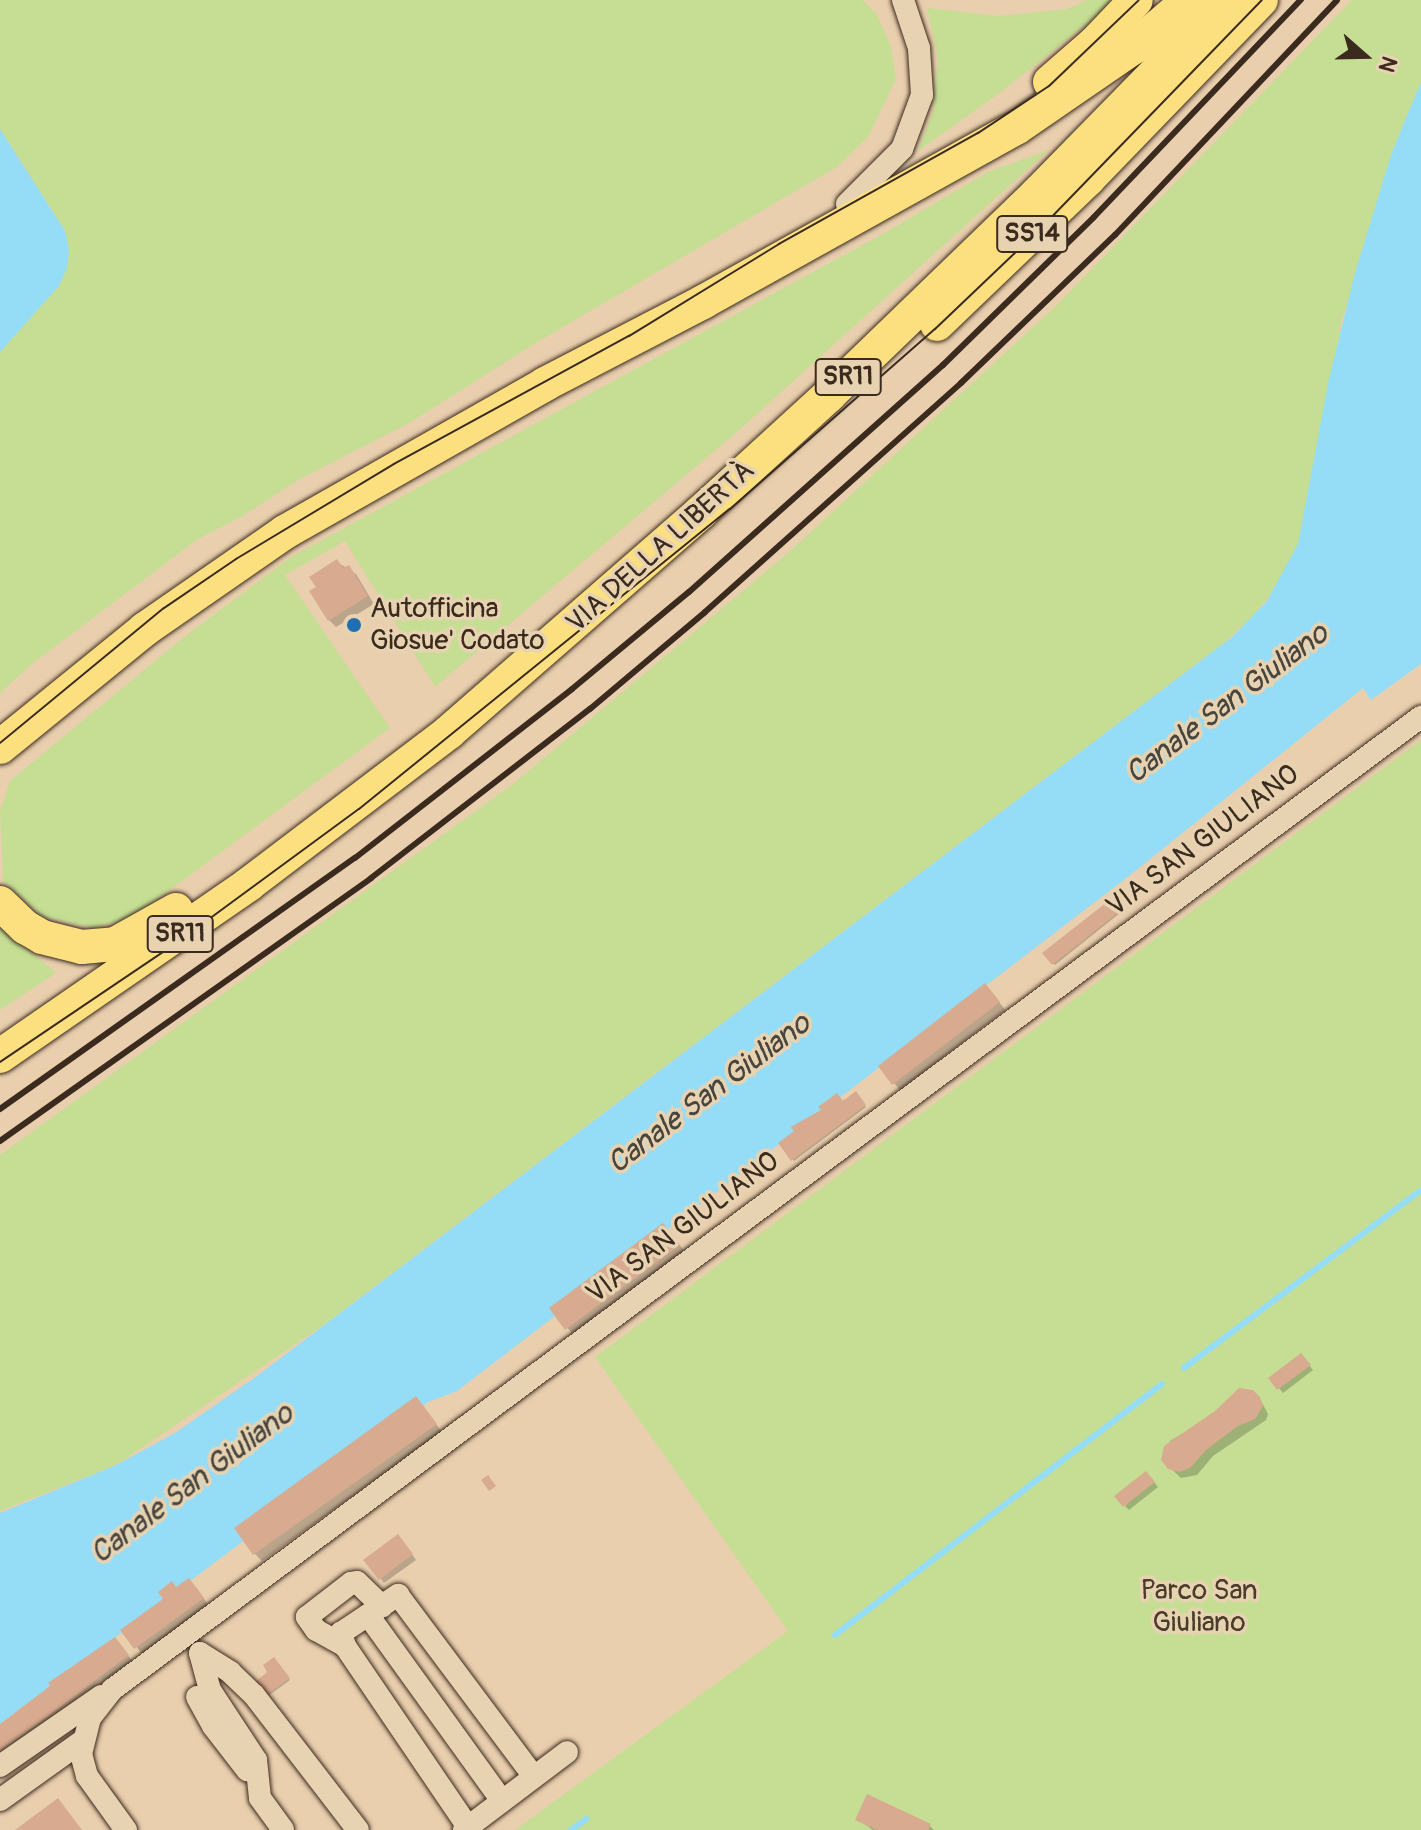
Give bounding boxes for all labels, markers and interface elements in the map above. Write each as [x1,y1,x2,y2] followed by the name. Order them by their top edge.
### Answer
[1325,16,1405,96] north arrow
[1372,52,1403,76] text: N
[996,212,1068,256] road number: SS14
[814,355,882,399] road number: SR11
[560,454,762,640] street label: VIA DELLA LIBERTÀ
[370,592,545,658] place label: Autofficina Giosue' Codato
[345,616,363,634] marker: Autofficina Giosue' Codato
[1119,616,1335,792] water label: Canale San Giuliano
[1100,758,1306,924] street label: VIA SAN GIULIANO
[146,912,214,956] road number: SR11
[601,1006,817,1182] water label: Canale San Giuliano
[580,1145,786,1311] street label: VIA SAN GIULIANO
[84,1396,300,1572] water label: Canale San Giuliano
[1140,1574,1258,1640] park label: Parco San Giuliano

